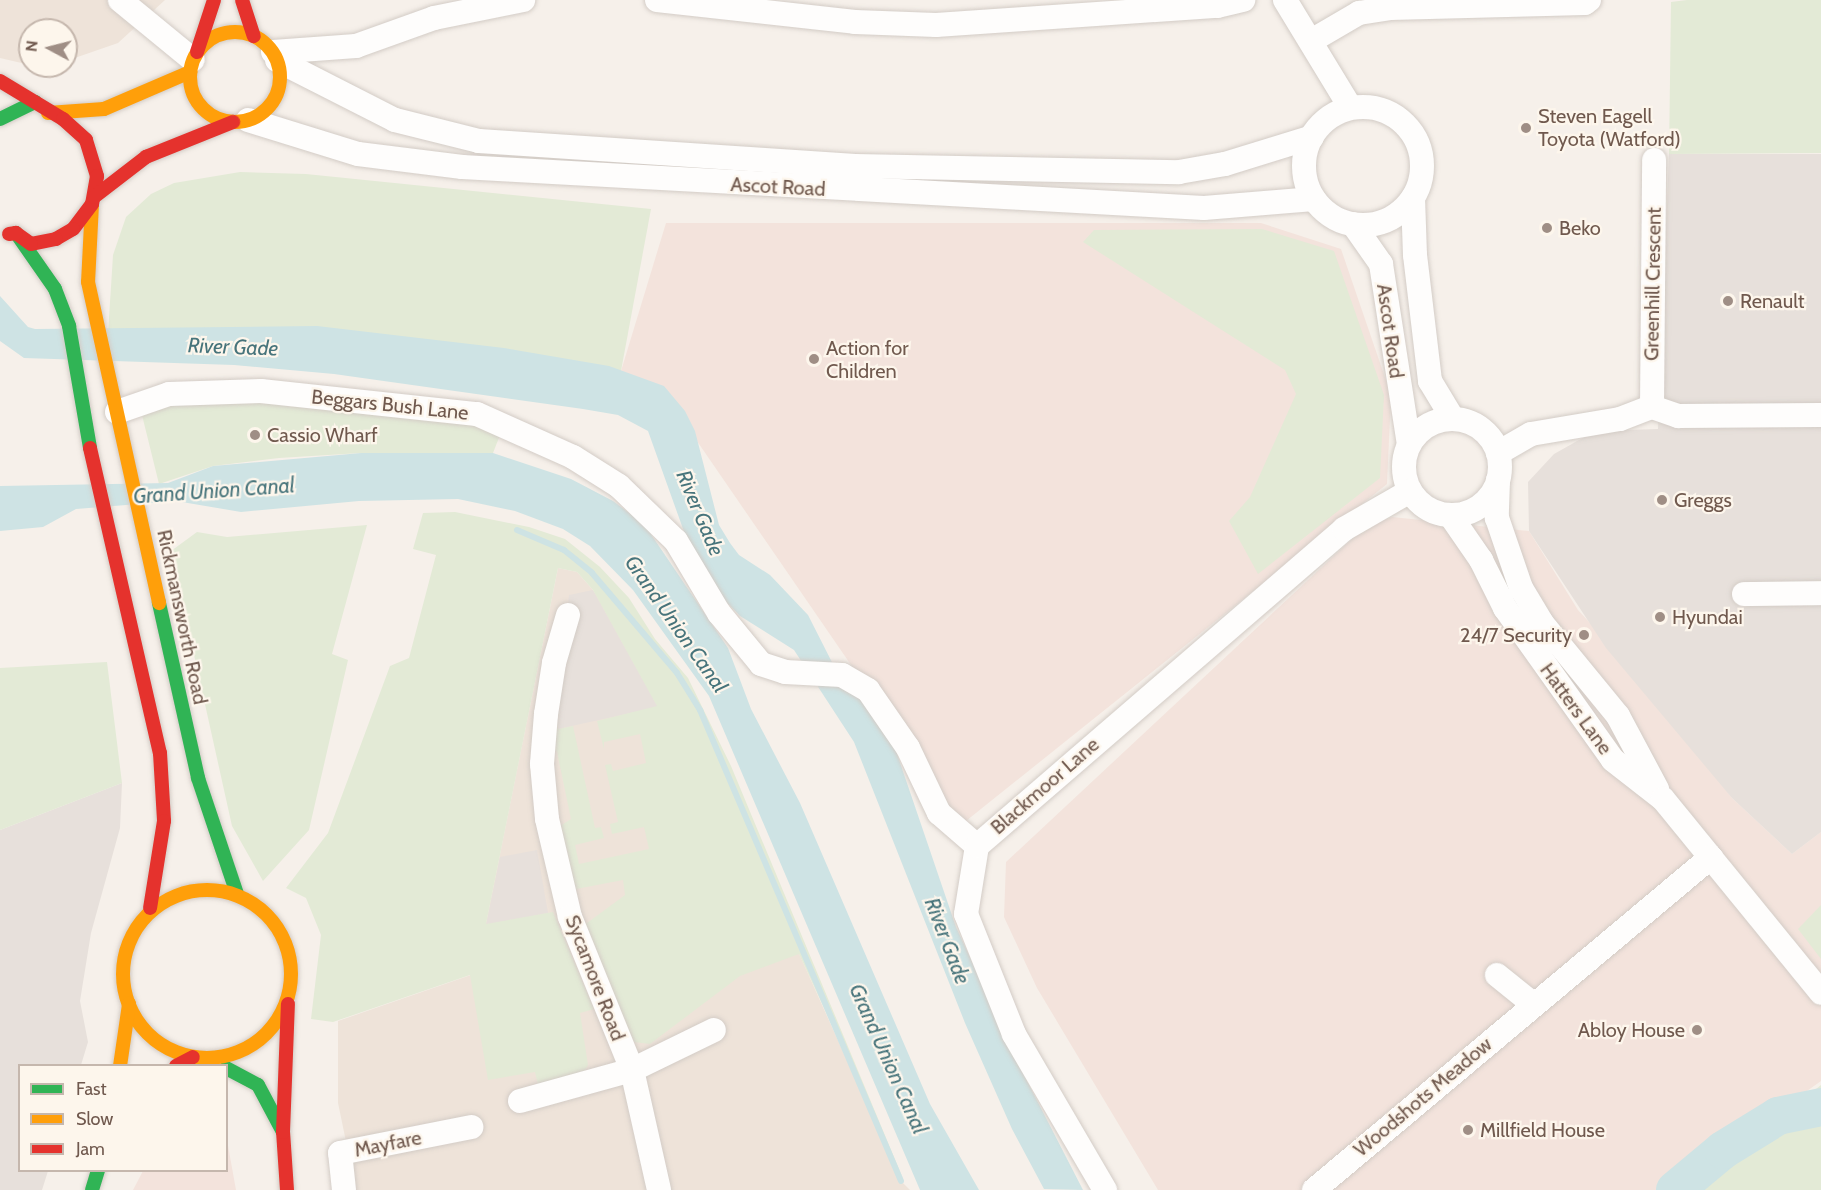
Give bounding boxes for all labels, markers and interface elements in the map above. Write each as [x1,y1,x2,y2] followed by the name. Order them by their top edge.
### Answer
[18,18,78,78] north arrow
[22,39,42,53] text: N
[1538,104,1681,151] place label: Steven Eagell Toyota (Watford)
[1519,121,1533,135] marker: Steven Eagell Toyota (Watford)
[730,173,826,201] street label: Ascot Road
[1640,207,1666,361] street label: Greenhill Crescent
[1559,216,1601,240] place label: Beko
[1540,221,1554,235] marker: Beko
[1372,282,1408,380] street label: Ascot Road
[1740,289,1805,313] place label: Renault
[1721,294,1735,308] marker: Renault
[187,333,279,361] water label: River Gade
[826,336,909,383] place label: Action for Children
[807,352,821,366] marker: Action for Children
[310,385,470,425] street label: Beggars Bush Lane
[267,423,378,447] place label: Cassio Wharf
[248,428,262,442] marker: Cassio Wharf
[671,466,729,560] water label: River Gade
[132,473,296,509] water label: Grand Union Canal
[1674,488,1732,512] place label: Greggs
[1655,493,1669,507] marker: Greggs
[152,527,212,707] street label: Rickmansworth Road
[619,551,733,697] water label: Grand Union Canal
[1672,605,1743,629] place label: Hyundai
[1653,610,1667,624] marker: Hyundai
[1460,623,1572,647] place label: 24/7 Security
[1577,628,1591,642] marker: 24/7 Security
[1535,659,1617,759] street label: Hatters Lane
[986,732,1104,840] street label: Blackmoor Lane
[919,894,975,988] water label: River Gade
[560,912,630,1044] street label: Sycamore Road
[844,980,932,1138] water label: Grand Union Canal
[1578,1018,1685,1042] place label: Abloy House
[1690,1023,1704,1037] marker: Abloy House
[1349,1032,1497,1162] street label: Woodshots Meadow
[18,1064,228,1172] legend
[76,1078,107,1100] text: Fast
[76,1108,113,1130] text: Slow
[1480,1118,1605,1142] place label: Millfield House
[1461,1123,1475,1137] marker: Millfield House
[352,1126,424,1162] street label: Mayfare
[76,1138,105,1160] text: Jam

